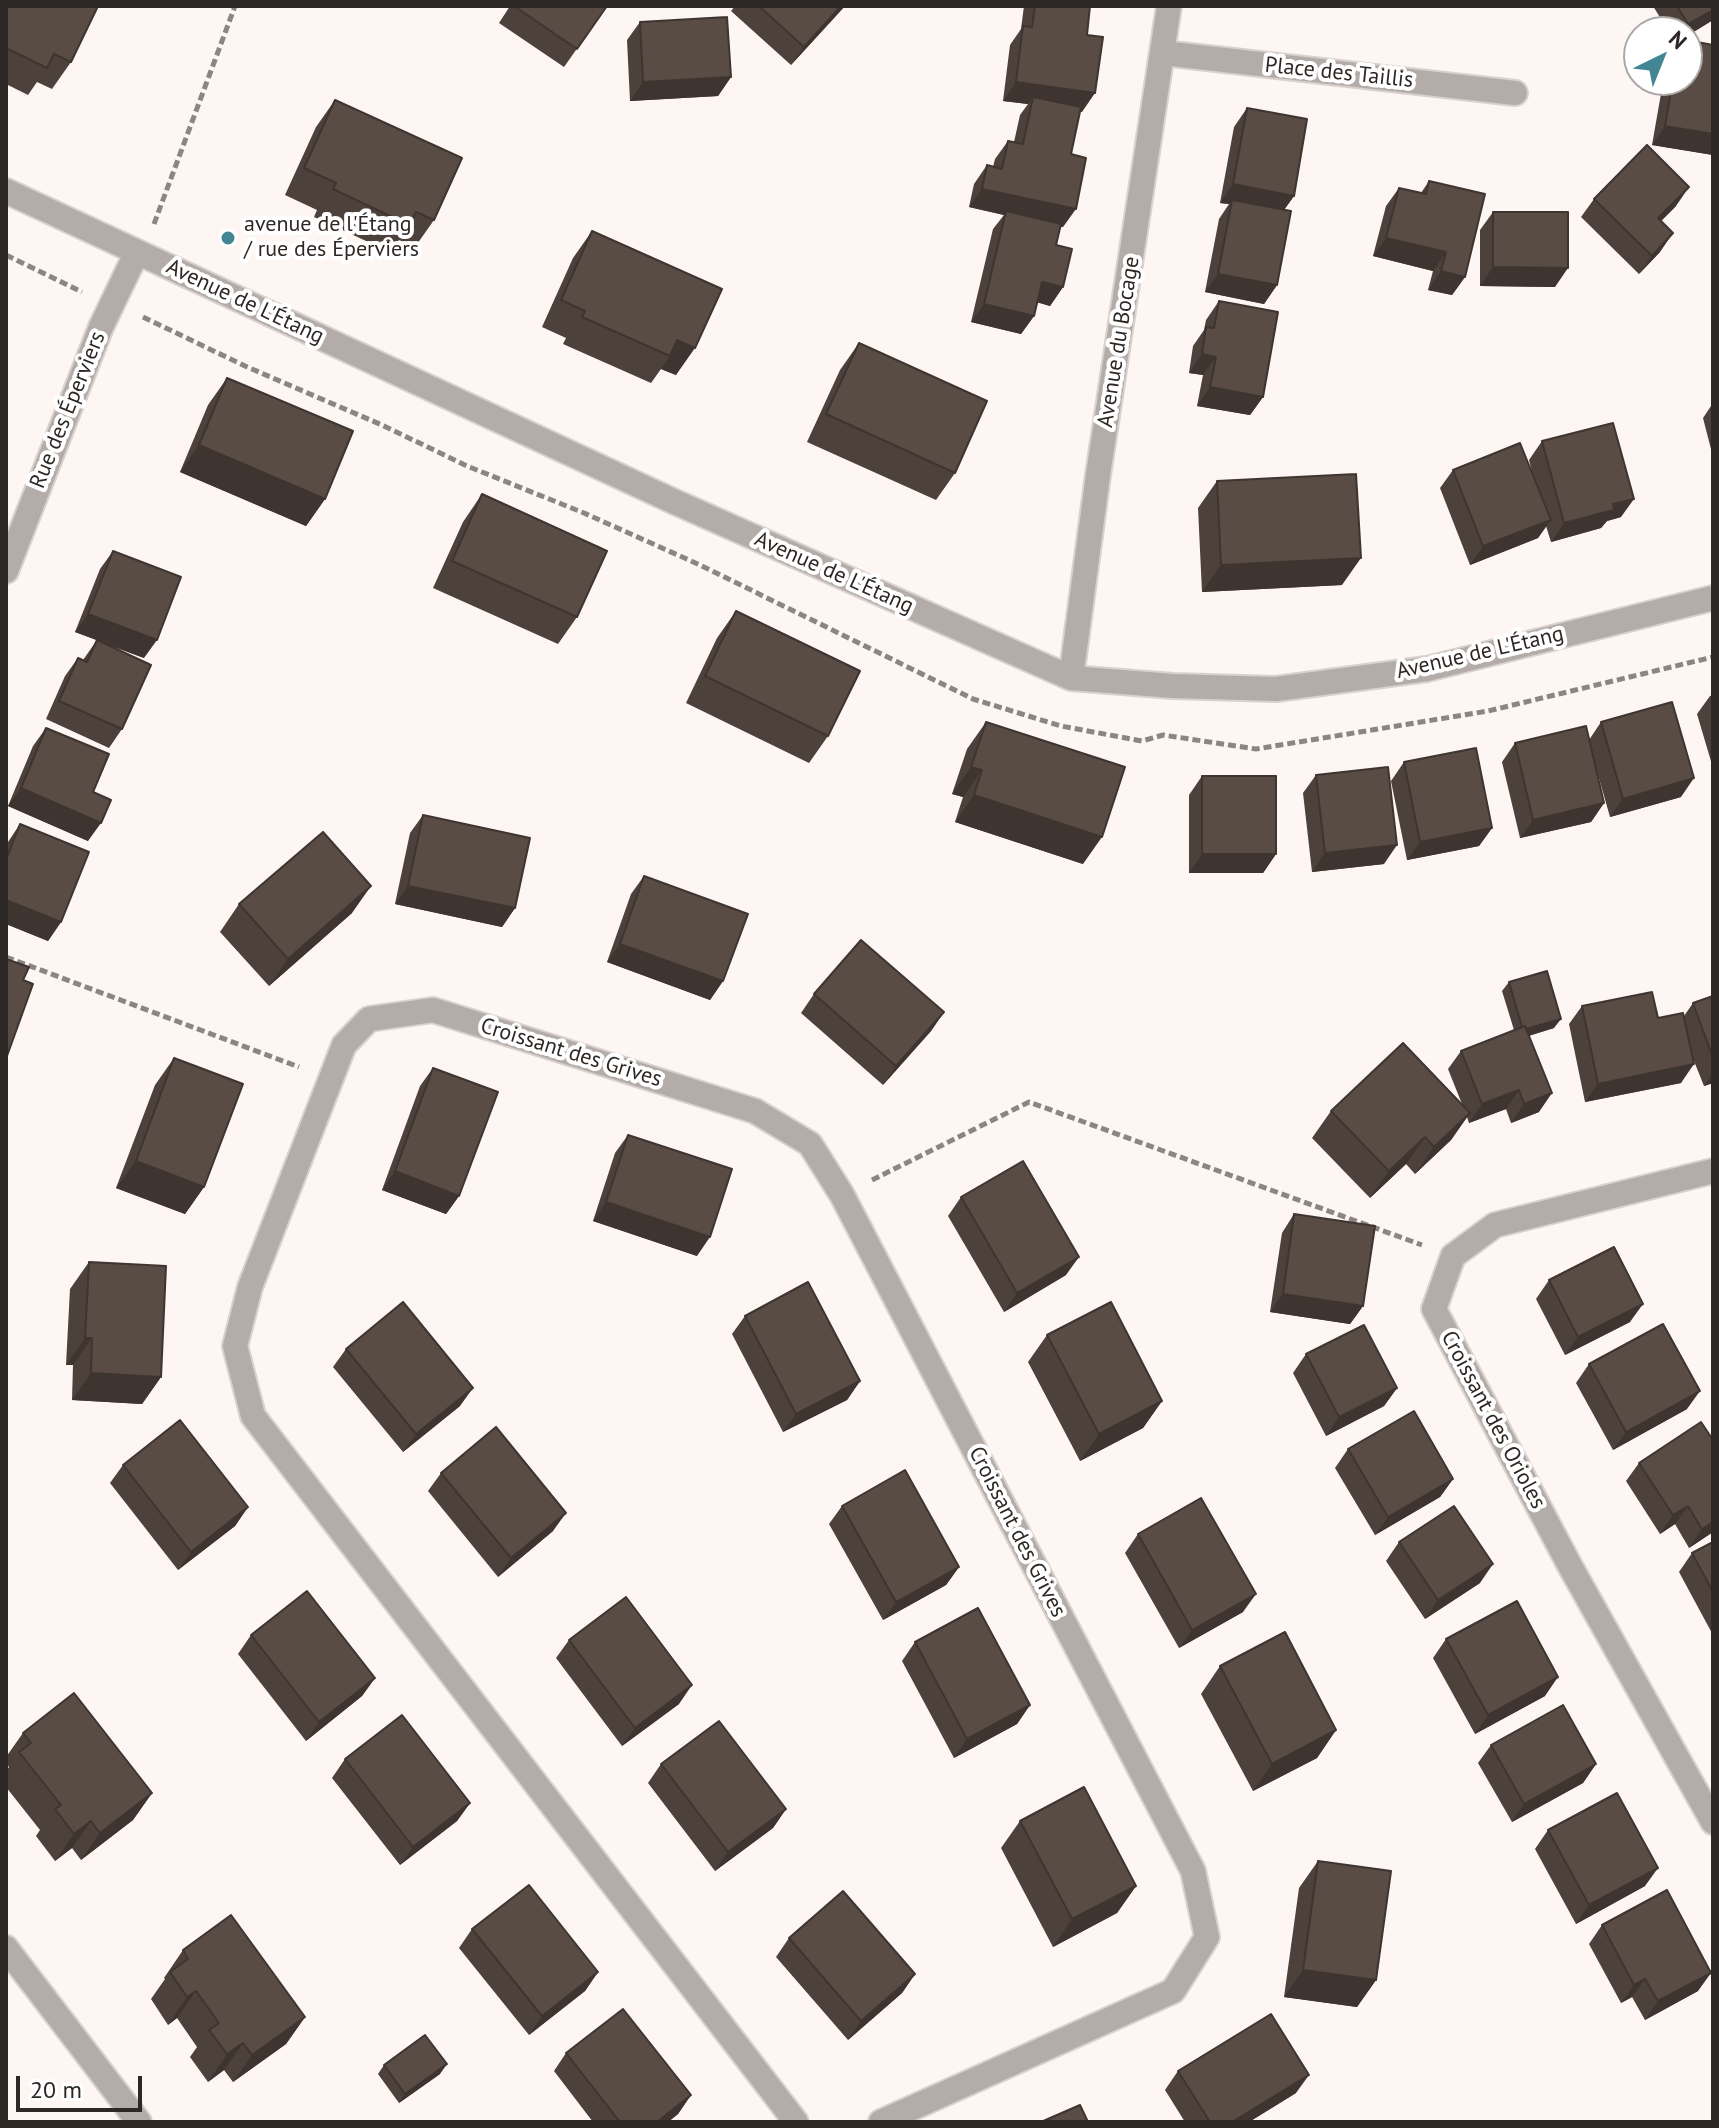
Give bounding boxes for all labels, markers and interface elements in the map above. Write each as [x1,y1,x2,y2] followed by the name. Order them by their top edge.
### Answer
[1623,16,1703,96] north arrow
[1663,25,1693,55] text: N
[1264,52,1414,94] street label: Place des Taillis
[244,212,419,264] place label: avenue de l'Étang / rue des Éperviers
[219,229,237,247] marker: avenue de l'Étang / rue des Éperviers
[162,254,328,350] street label: Avenue de L'Étang
[1092,255,1146,429] street label: Avenue du Bocage
[25,328,111,492] street label: Rue des Éperviers
[751,526,917,620] street label: Avenue de L'Étang
[1394,621,1566,685] street label: Avenue de L'Étang
[477,1013,665,1093] street label: Croissant des Grives
[1435,1327,1551,1513] street label: Croissant des Orioles
[963,1442,1071,1622] street label: Croissant des Grives
[20,2060,146,2110] scale bar
[30,2074,82,2105] text: 20 m

